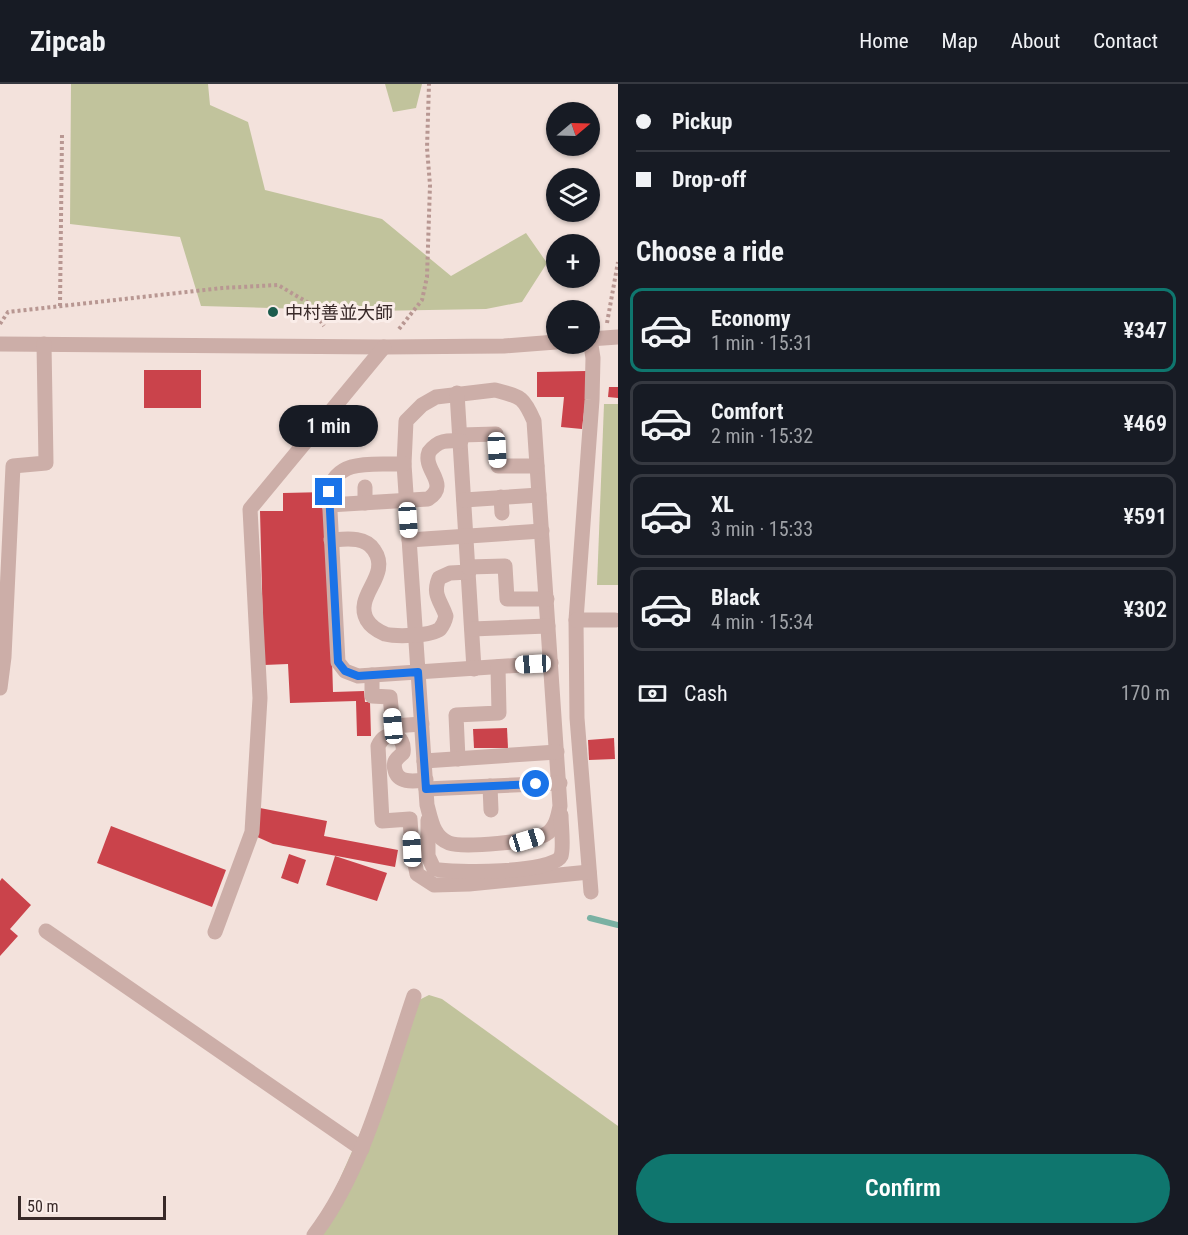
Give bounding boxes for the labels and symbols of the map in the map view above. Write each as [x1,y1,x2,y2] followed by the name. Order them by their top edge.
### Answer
[546,102,600,156] north arrow
[285,302,393,323] place label: 中村善並大師
[266,305,280,319] marker: 中村善並大師
[280,405,378,447] callout: 1 min
[487,432,507,468] car
[315,478,342,505] route end
[398,501,418,539] car
[515,654,551,674] car
[382,707,404,745] car
[522,770,549,797] route start
[507,826,547,854] car
[402,831,422,867] car
[18,1193,166,1220] scale bar

